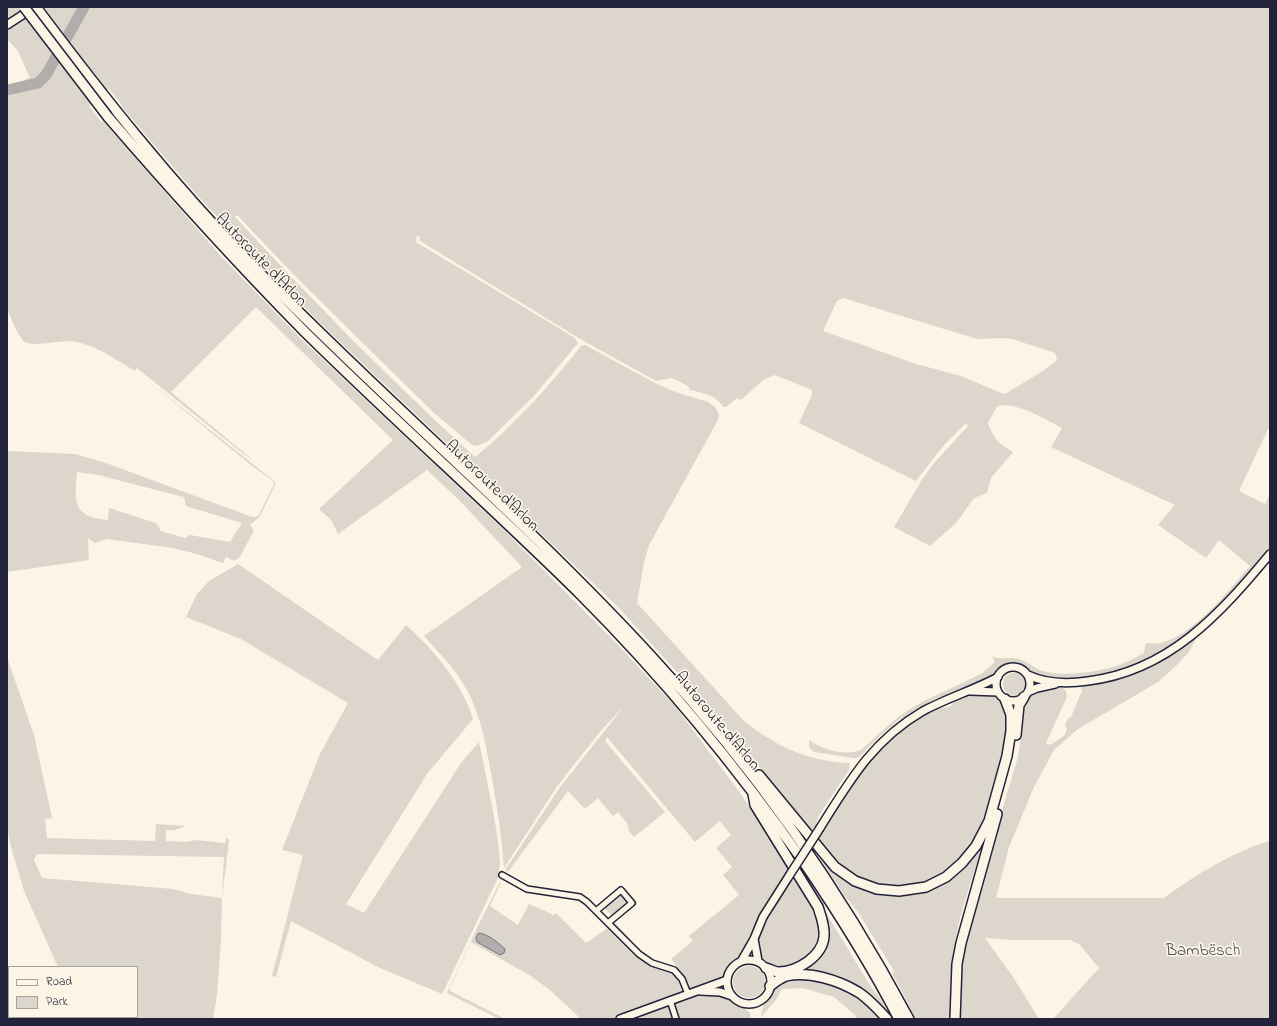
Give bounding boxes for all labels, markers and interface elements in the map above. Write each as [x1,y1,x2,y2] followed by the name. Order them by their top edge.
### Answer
[210,210,310,312] street label: Autoroute d'Arlon
[440,437,542,537] street label: Autoroute d'Arlon
[669,668,763,776] street label: Autoroute d'Arlon
[1166,942,1240,962] park label: Bambësch
[8,966,138,1018] legend
[46,973,72,991] text: Road
[46,993,68,1011] text: Park

